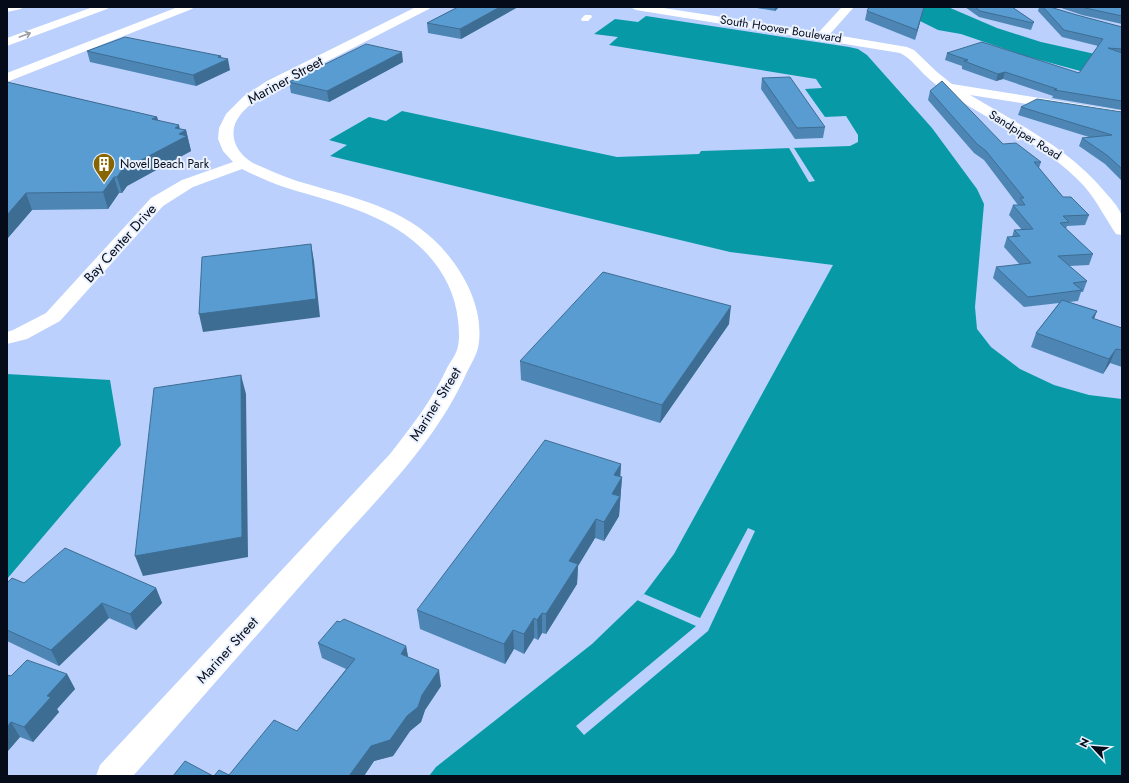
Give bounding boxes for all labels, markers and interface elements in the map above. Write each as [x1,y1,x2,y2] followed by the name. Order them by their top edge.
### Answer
[719,10,843,48] street label: South Hoover Boulevard
[19,31,31,39] one-way arrow
[244,51,327,109] street label: Mariner Street
[985,106,1065,164] street label: Sandpiper Road
[91,151,117,184] building icon: Novel Beach Park
[120,155,210,173] place label: Novel Beach Park
[79,199,161,287] street label: Bay Center Drive
[404,363,466,445] street label: Mariner Street
[192,612,263,688] street label: Mariner Street
[1073,727,1113,767] north arrow
[1075,735,1093,750] text: N

